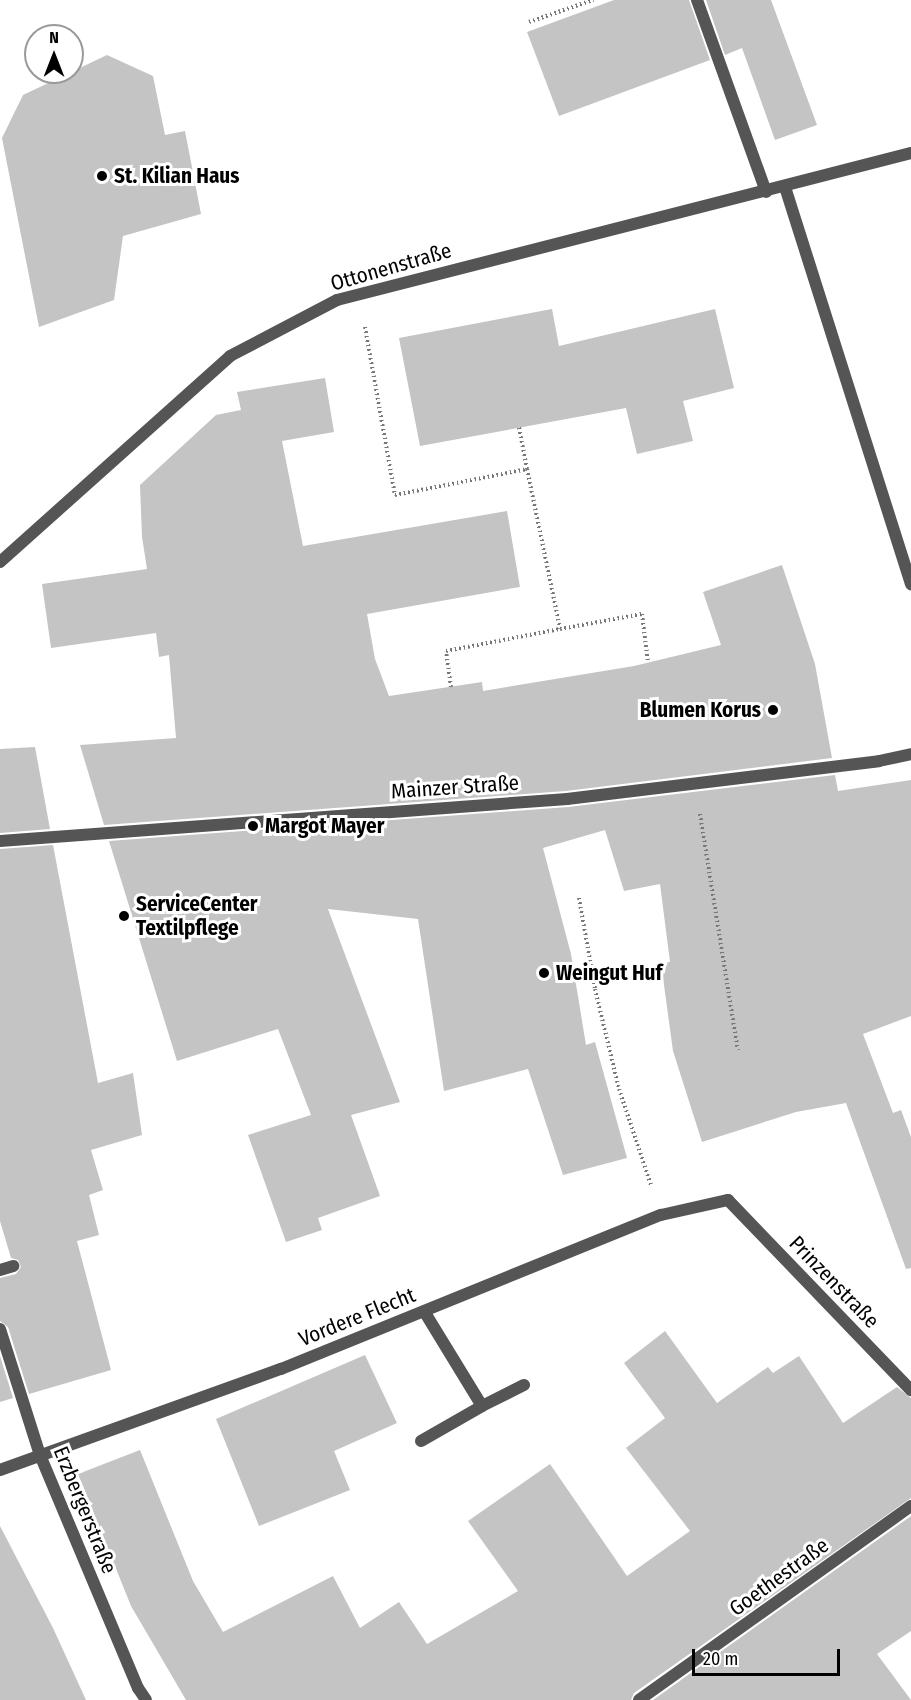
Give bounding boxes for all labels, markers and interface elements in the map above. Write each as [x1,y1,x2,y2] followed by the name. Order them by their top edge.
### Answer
[24,24,84,84] north arrow
[49,28,59,47] text: N
[114,163,239,189] place label: St. Kilian Haus
[95,169,109,183] marker: St. Kilian Haus
[328,238,454,296] street label: Ottonenstraße
[640,697,761,723] place label: Blumen Korus
[766,703,780,717] marker: Blumen Korus
[390,770,520,804] street label: Mainzer Straße
[265,813,384,839] place label: Margot Mayer
[246,819,260,833] marker: Margot Mayer
[136,891,258,941] place label: ServiceCenter Textilpflege
[117,909,131,923] marker: ServiceCenter Textilpflege
[556,960,662,986] place label: Weingut Huf
[537,966,551,980] marker: Weingut Huf
[784,1231,884,1333] street label: Prinzenstraße
[295,1282,419,1352] street label: Vordere Flecht
[48,1443,122,1577] street label: Erzbergerstraße
[725,1533,833,1621] street label: Goethestraße
[695,1637,844,1675] scale bar
[703,1648,738,1670] text: 20 m

